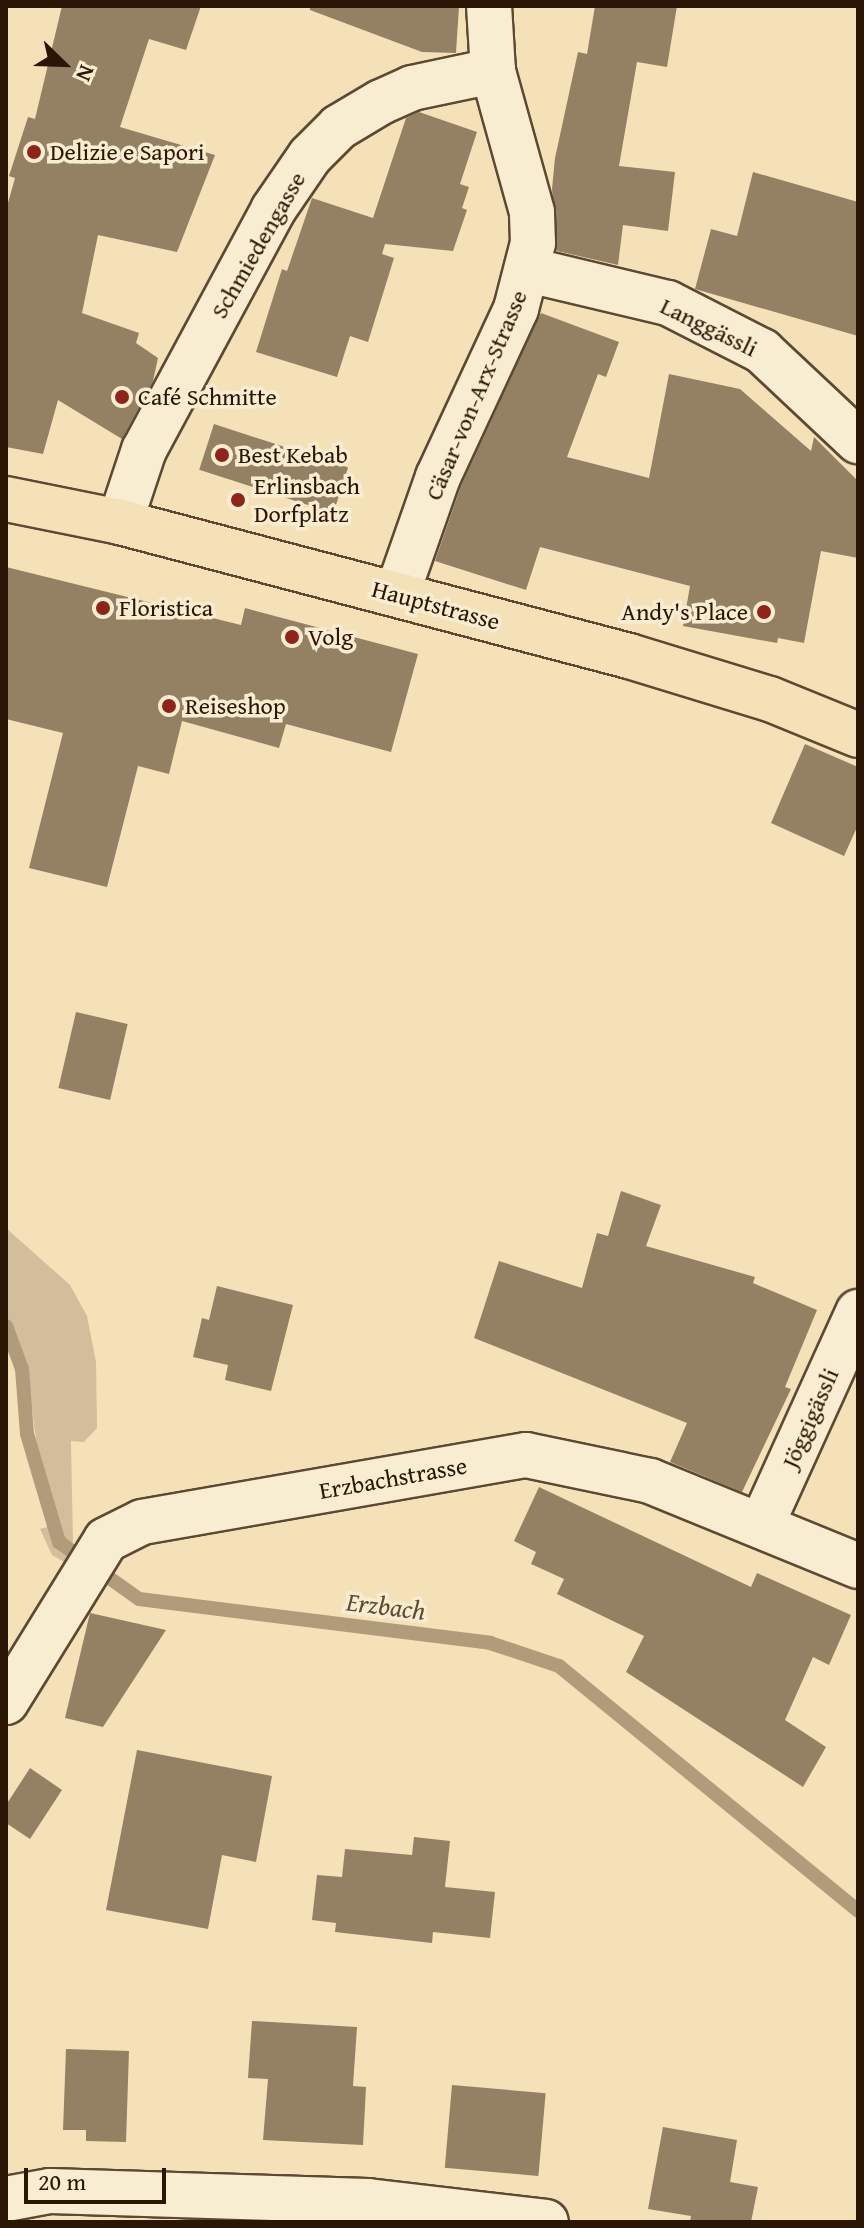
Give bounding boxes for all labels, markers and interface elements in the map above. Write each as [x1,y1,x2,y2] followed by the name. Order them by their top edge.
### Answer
[24,24,104,104] north arrow
[68,60,104,86] text: N
[50,138,205,166] place label: Delizie e Sapori
[25,143,43,161] marker: Delizie e Sapori
[204,167,312,323] street label: Schmiedengasse
[419,286,533,504] street label: Cäsar-von-Arx-Strasse
[656,291,762,363] street label: Langgässli
[138,383,277,411] place label: Café Schmitte
[113,388,131,406] marker: Café Schmitte
[238,441,348,469] place label: Best Kebab
[213,446,231,464] marker: Best Kebab
[254,472,360,528] place label: Erlinsbach Dorfplatz
[229,491,247,509] marker: Erlinsbach Dorfplatz
[369,574,503,636] street label: Hauptstrasse
[119,594,213,622] place label: Floristica
[621,598,748,626] place label: Andy's Place
[94,599,112,617] marker: Floristica
[755,603,773,621] marker: Andy's Place
[308,623,353,651] place label: Volg
[283,628,301,646] marker: Volg
[185,692,286,720] place label: Reiseshop
[160,697,178,715] marker: Reiseshop
[775,1364,845,1472] street label: Jöggigässli
[317,1451,469,1505] street label: Erzbachstrasse
[345,1586,427,1626] water label: Erzbach
[28,2152,170,2202] scale bar
[38,2164,86,2199] text: 20 m

